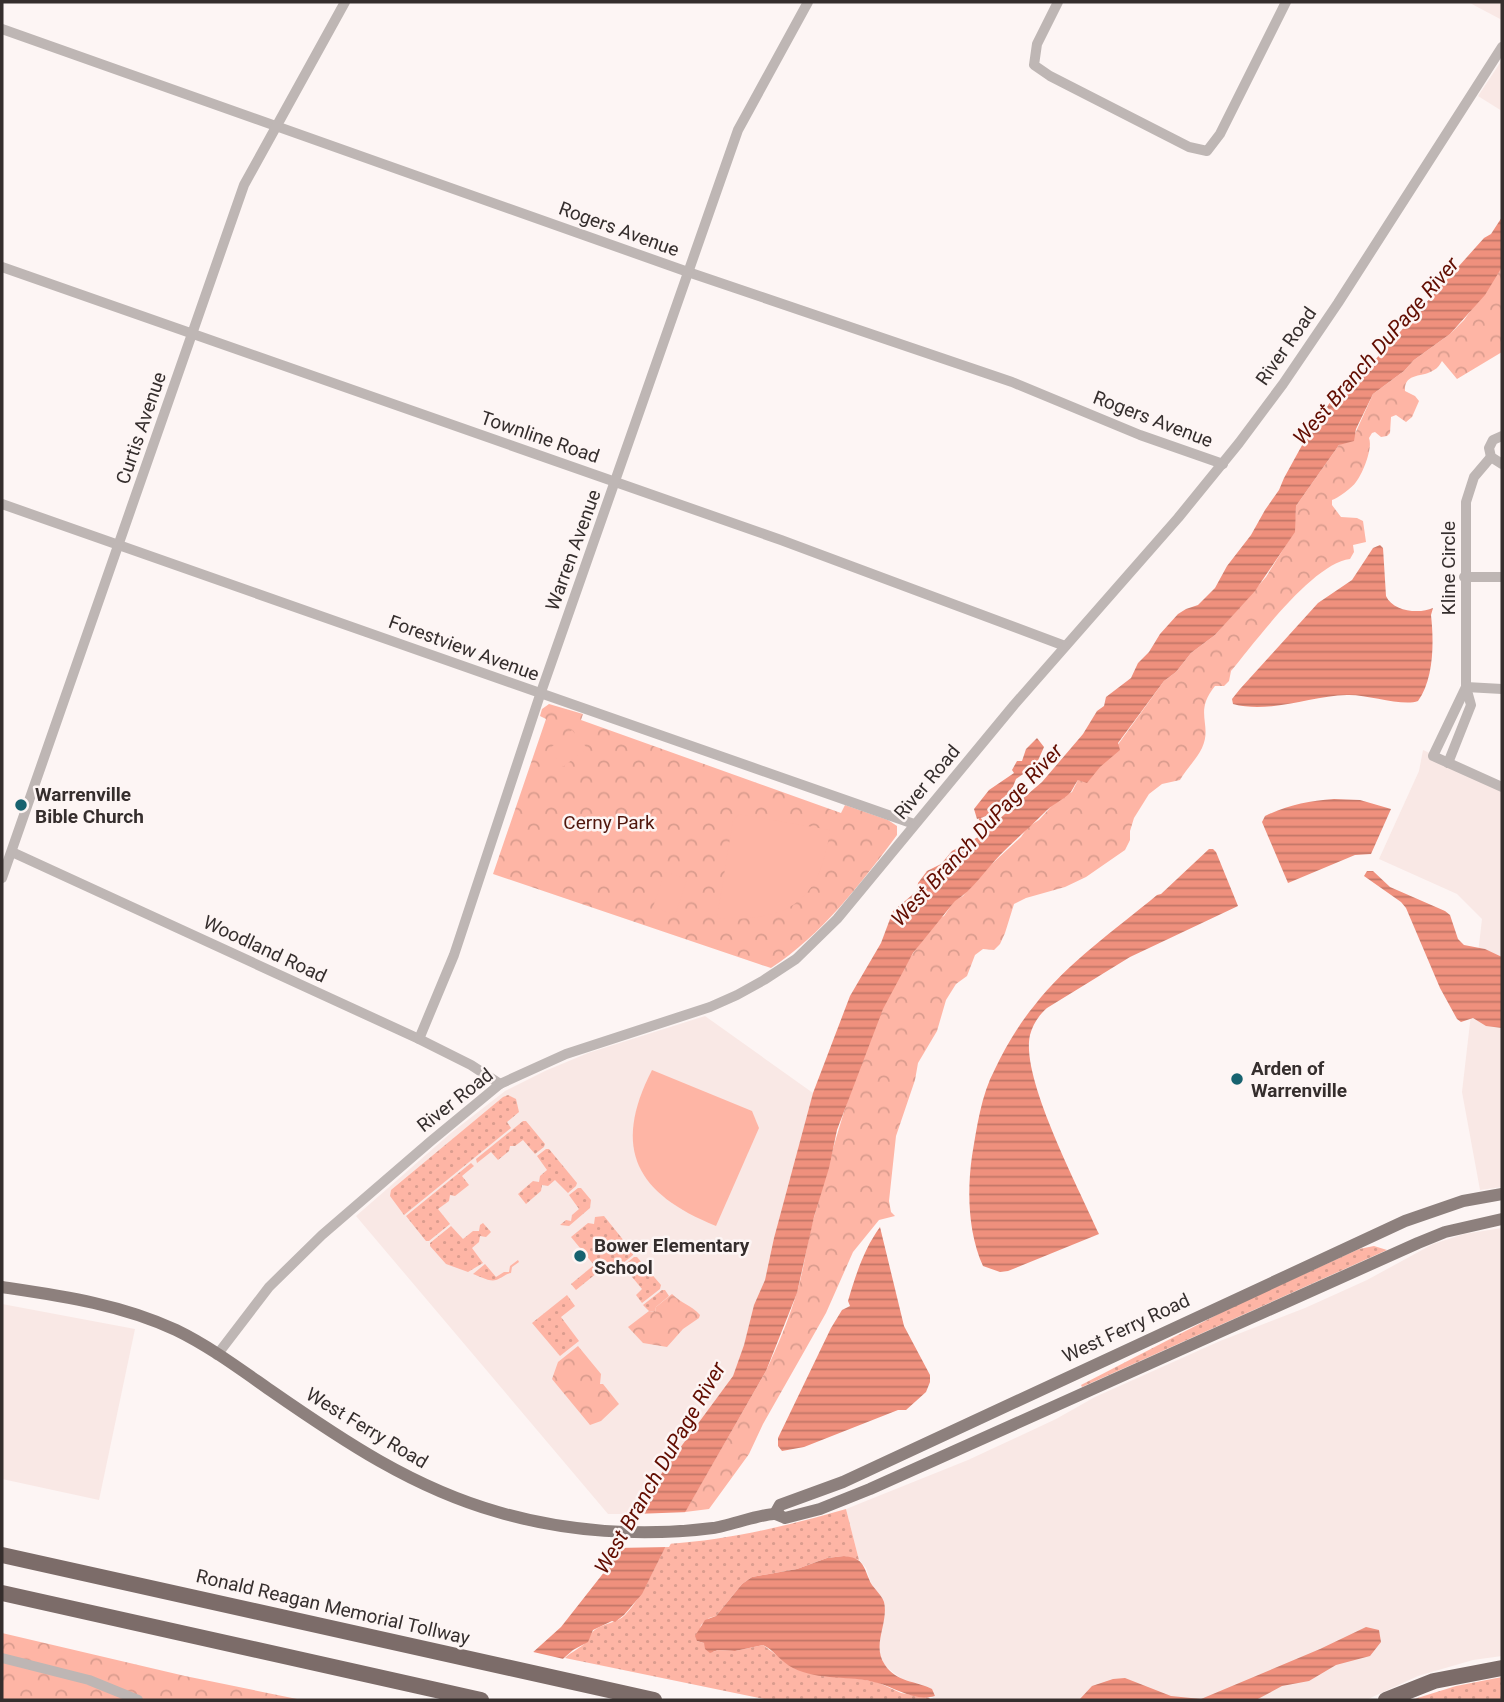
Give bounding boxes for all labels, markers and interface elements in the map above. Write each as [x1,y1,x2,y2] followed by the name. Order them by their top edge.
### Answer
[556,197,682,261] street label: Rogers Avenue
[1288,252,1465,450] water label: West Branch DuPage River
[1251,302,1321,390] street label: River Road
[111,369,171,487] street label: Curtis Avenue
[1090,386,1216,452] street label: Rogers Avenue
[478,406,602,468] street label: Townline Road
[540,486,606,614] street label: Warren Avenue
[1437,521,1460,615] street label: Kline Circle
[386,610,542,686] street label: Forestview Avenue
[886,738,1068,931] water label: West Branch DuPage River
[889,740,965,824] street label: River Road
[35,783,144,828] place label: Warrenville Bible Church
[13,797,29,813] marker: Warrenville Bible Church
[563,811,655,834] park label: Cerny Park
[200,910,330,988] street label: Woodland Road
[1251,1057,1347,1102] place label: Arden of Warrenville
[412,1063,498,1137] street label: River Road
[1229,1071,1245,1087] marker: Arden of Warrenville
[594,1234,750,1279] place label: Bower Elementary School
[572,1248,588,1264] marker: Bower Elementary School
[1059,1288,1193,1368] street label: West Ferry Road
[590,1357,731,1578] water label: West Branch DuPage River
[302,1383,432,1473] street label: West Ferry Road
[194,1564,472,1650] street label: Ronald Reagan Memorial Tollway

